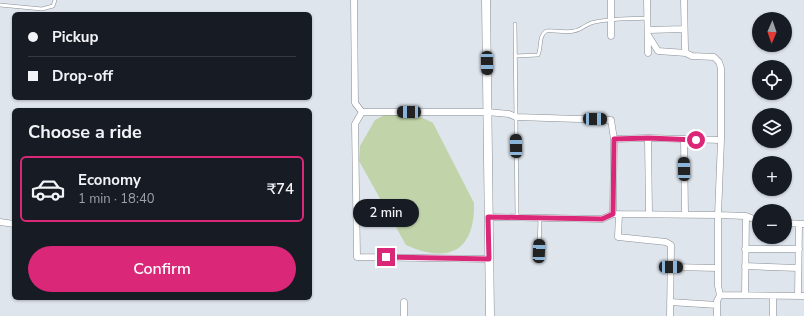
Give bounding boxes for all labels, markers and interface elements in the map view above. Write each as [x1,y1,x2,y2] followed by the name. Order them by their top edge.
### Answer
[752,12,792,52] north arrow
[752,12,792,244] map controls
[52,27,98,47] text: Pickup
[481,51,493,75] car
[752,60,792,100] button: locate
[52,66,113,86] text: Drop-off
[397,106,421,118] car
[752,108,792,148] button: layers
[583,113,607,125] car
[28,120,142,144] text: Choose a ride
[687,131,705,149] route start
[510,134,522,158] car
[752,156,792,196] button: +
[678,157,690,181] car
[78,170,141,190] text: Economy
[30,171,66,207] icon: car
[267,179,294,199] text: ₹74
[78,190,154,208] text: 1 min · 18:40
[353,199,419,227] callout: 2 min
[369,204,403,222] text: 2 min
[752,204,792,244] button: −
[533,239,545,263] car
[28,246,296,292] button: Confirm
[377,248,395,266] route end
[659,261,683,273] car

